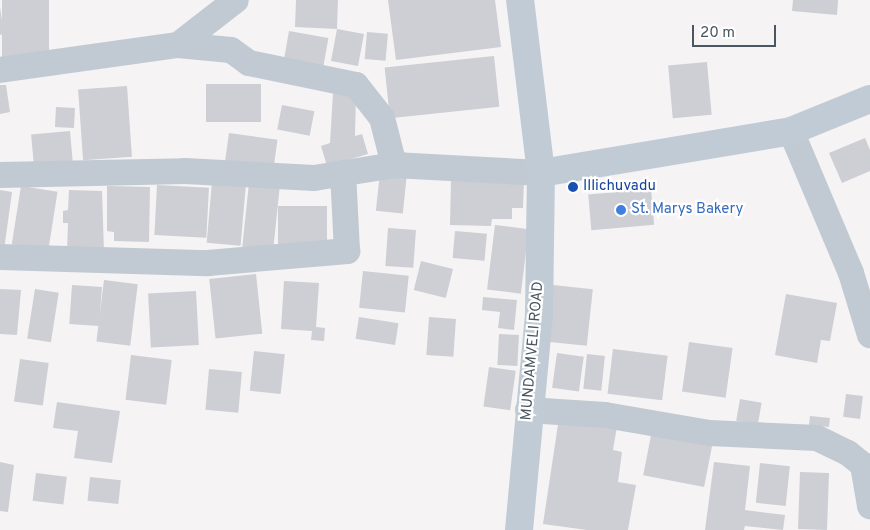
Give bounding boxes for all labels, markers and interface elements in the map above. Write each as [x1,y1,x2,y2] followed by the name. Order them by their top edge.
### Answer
[695,15,779,47] scale bar
[700,24,735,43] text: 20 m
[583,178,656,196] place label: Illichuvadu
[567,181,579,193] marker: Illichuvadu
[631,201,743,219] place label: St. Marys Bakery
[615,204,627,216] marker: St. Marys Bakery
[518,281,548,421] street label: MUNDAMVELI ROAD

